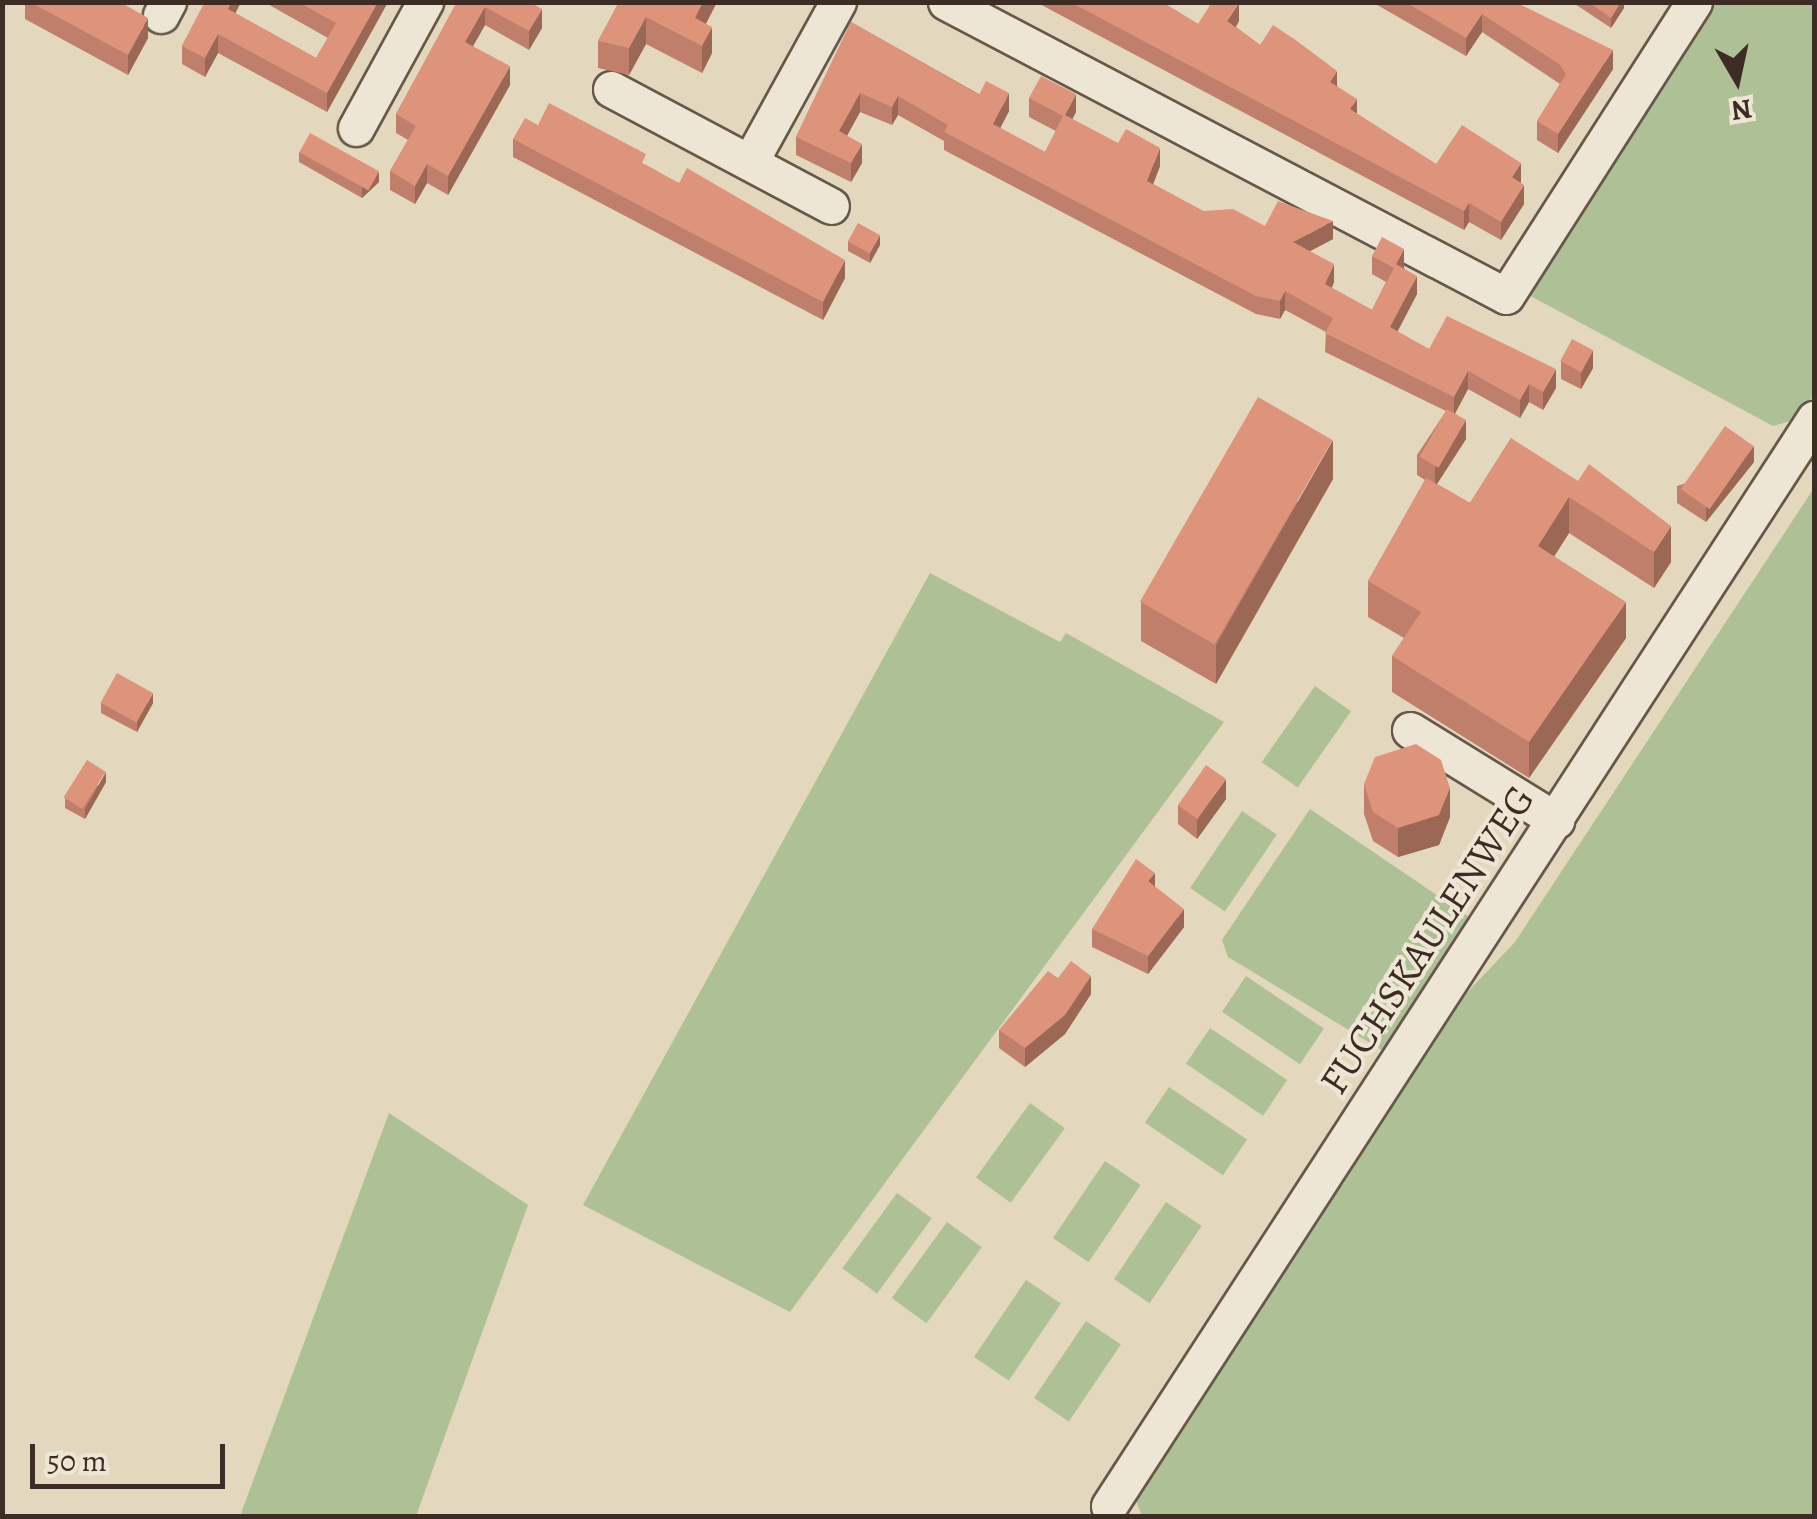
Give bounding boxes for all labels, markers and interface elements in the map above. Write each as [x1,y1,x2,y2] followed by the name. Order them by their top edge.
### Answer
[1687,30,1787,130] north arrow
[1729,89,1755,130] text: N
[1310,777,1544,1103] street label: FUCHSKAULENWEG
[35,1424,230,1486] scale bar
[47,1441,107,1481] text: 50 m

